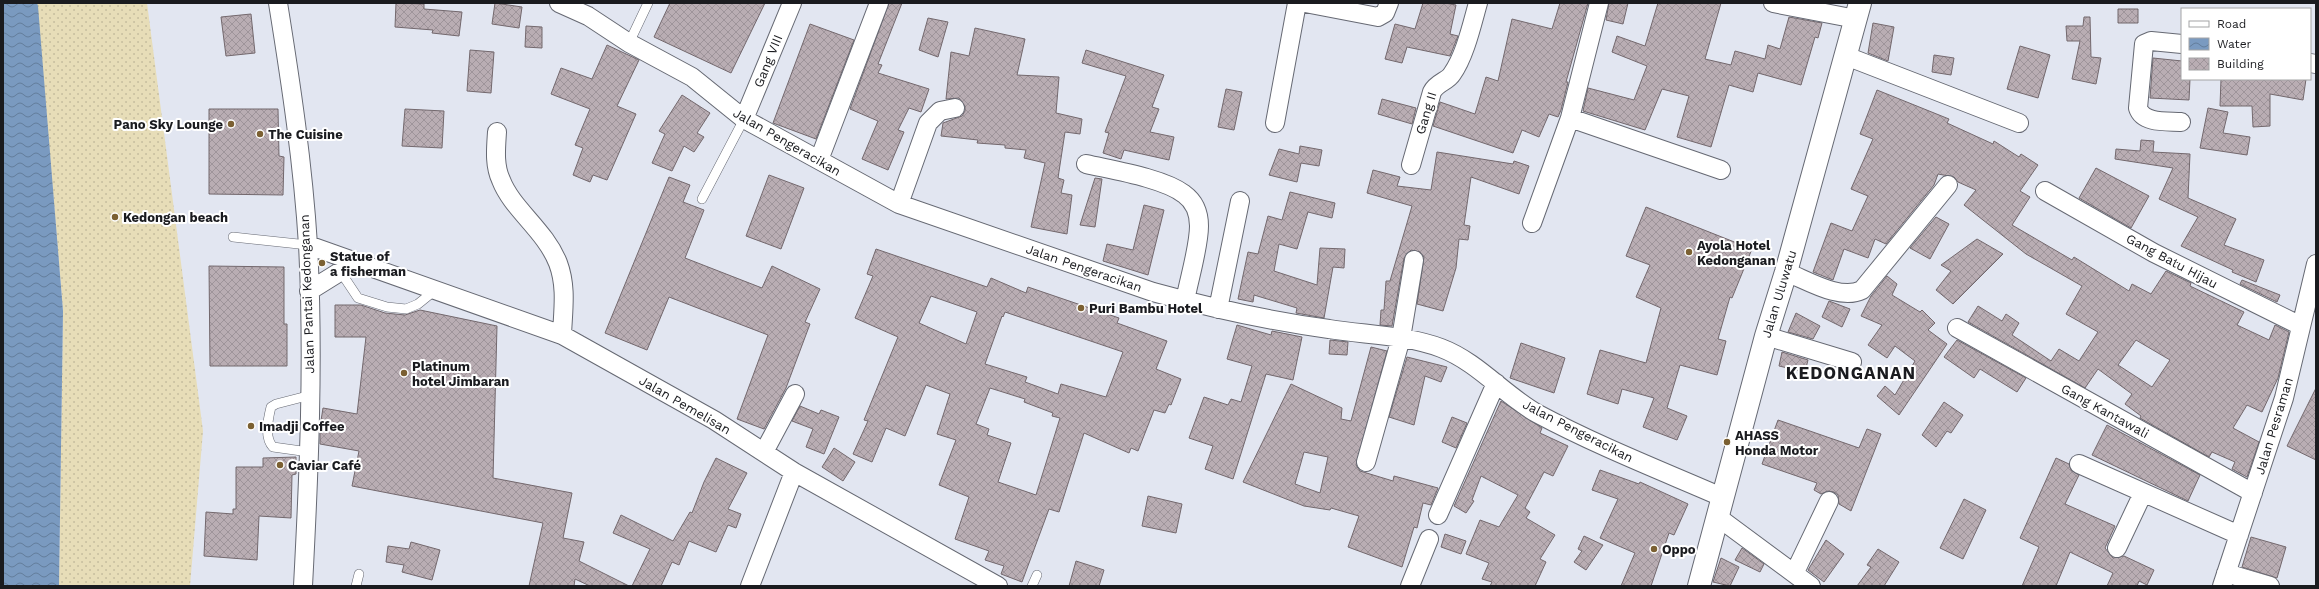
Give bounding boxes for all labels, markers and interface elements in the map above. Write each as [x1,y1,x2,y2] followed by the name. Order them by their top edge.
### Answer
[2181,8,2311,80] legend
[2217,17,2246,31] text: Road
[751,32,785,90] street label: Gang VIII
[2217,37,2252,51] text: Water
[2217,57,2264,71] text: Building
[1412,90,1440,136] street label: Gang II
[730,105,844,179] street label: Jalan Pengeracikan
[114,117,223,132] place label: Pano Sky Lounge
[226,119,236,129] marker: Pano Sky Lounge
[268,127,343,142] place label: The Cuisine
[255,129,265,139] marker: The Cuisine
[123,210,228,225] place label: Kedongan beach
[110,212,120,222] marker: Kedongan beach
[297,214,317,374] street label: Jalan Pantai Kedonganan
[2124,231,2220,291] street label: Gang Batu Hijau
[1697,238,1775,268] place label: Ayola Hotel Kedonganan
[1024,241,1144,295] street label: Jalan Pengeracikan
[1684,247,1694,257] marker: Ayola Hotel Kedonganan
[1759,248,1799,340] street label: Jalan Uluwatu
[330,249,406,279] place label: Statue of a fisherman
[317,258,327,268] marker: Statue of a fisherman
[1089,301,1203,316] place label: Puri Bambu Hotel
[1076,303,1086,313] marker: Puri Bambu Hotel
[412,359,509,389] place label: Platinum hotel Jimbaran
[1786,363,1916,383] district label: KEDONGANAN
[399,368,409,378] marker: Platinum hotel Jimbaran
[637,373,733,437] street label: Jalan Pemelisan
[2252,376,2296,476] street label: Jalan Pesraman
[2059,381,2151,441] street label: Gang Kantawali
[1520,397,1636,465] street label: Jalan Pengeracikan
[259,419,345,434] place label: Imadji Coffee
[246,421,256,431] marker: Imadji Coffee
[1735,428,1819,458] place label: AHASS Honda Motor
[1722,437,1732,447] marker: AHASS Honda Motor
[288,458,361,473] place label: Caviar Café
[275,460,285,470] marker: Caviar Café
[1662,542,1696,557] place label: Oppo
[1649,544,1659,554] marker: Oppo

